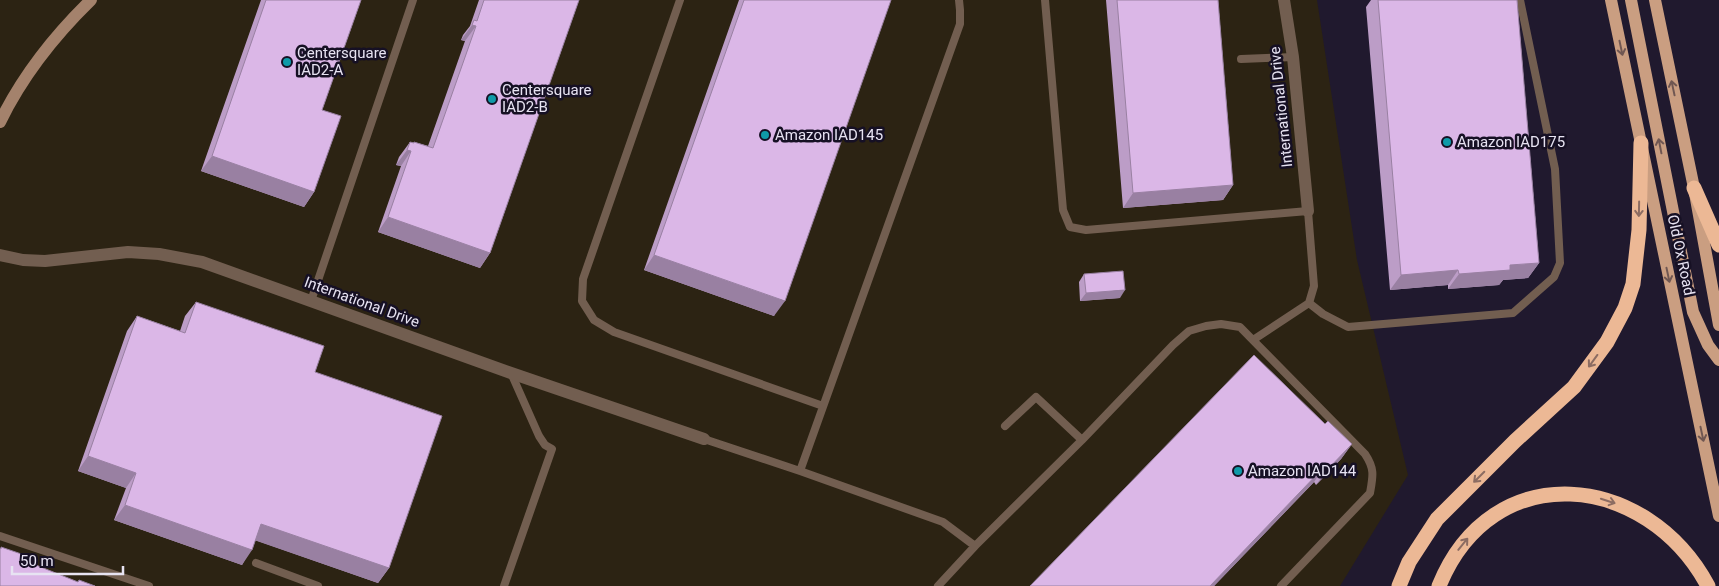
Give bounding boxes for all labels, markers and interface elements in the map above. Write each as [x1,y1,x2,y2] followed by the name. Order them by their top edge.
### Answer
[1617,39,1626,55] one-way arrow
[297,44,387,79] place label: Centersquare IAD2-A
[1266,46,1296,168] street label: International Drive
[281,56,293,68] marker: Centersquare IAD2-A
[1668,80,1678,96] one-way arrow
[502,81,592,116] place label: Centersquare IAD2-B
[486,93,498,105] marker: Centersquare IAD2-B
[775,126,883,144] place label: Amazon IAD145
[759,129,771,141] marker: Amazon IAD145
[1457,133,1565,151] place label: Amazon IAD175
[1441,136,1453,148] marker: Amazon IAD175
[1655,139,1664,155] one-way arrow
[1634,200,1644,217] one-way arrow
[1664,213,1698,297] street label: Old Ox Road
[1664,267,1674,283] one-way arrow
[302,273,422,331] street label: International Drive
[1588,354,1598,368] one-way arrow
[1698,426,1707,442] one-way arrow
[1248,462,1357,480] place label: Amazon IAD144
[1232,465,1244,477] marker: Amazon IAD144
[1474,470,1486,482] one-way arrow
[1600,497,1616,507] one-way arrow
[1458,538,1469,551] one-way arrow
[12,544,124,576] scale bar
[20,552,54,570] text: 50 m

